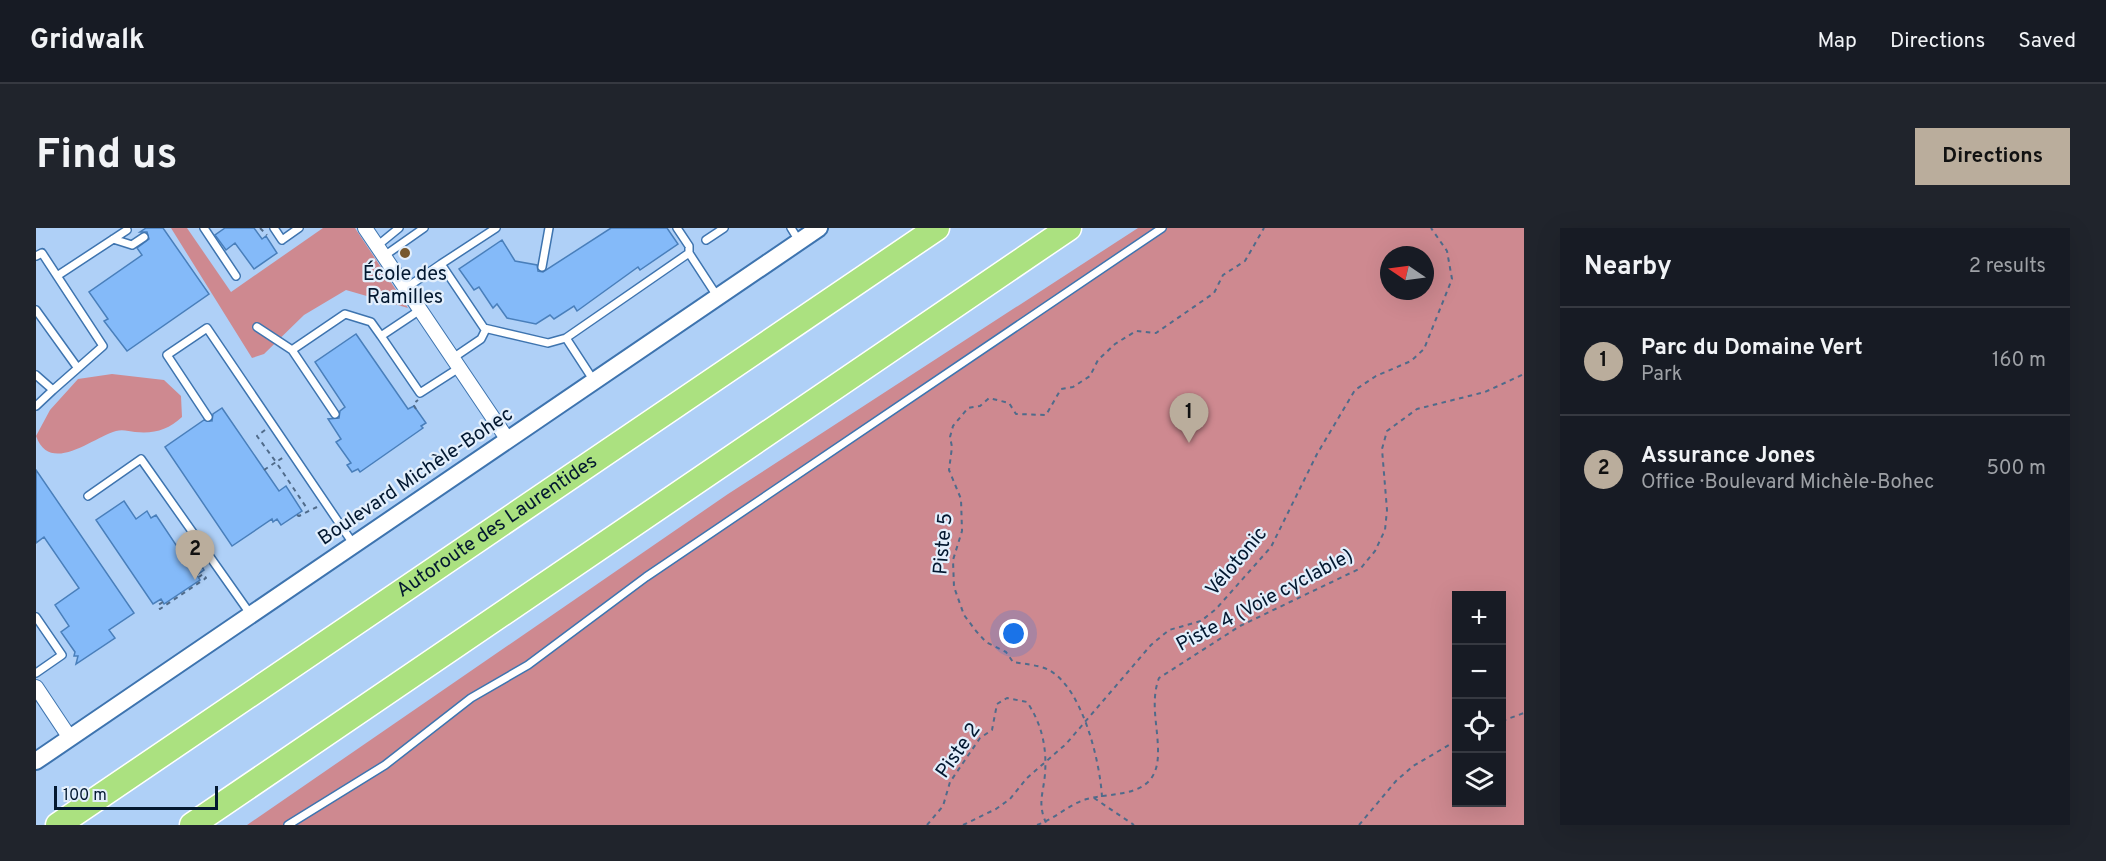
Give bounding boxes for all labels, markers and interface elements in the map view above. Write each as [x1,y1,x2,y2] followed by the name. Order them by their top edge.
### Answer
[30,23,145,59] text: Gridwalk
[1817,28,1857,55] text: Map
[1890,28,1985,55] text: Directions
[2018,28,2076,55] text: Saved
[1915,128,2070,185] button: Directions
[36,130,177,183] text: Find us
[398,246,412,260] marker: École des Ramilles
[1380,246,1434,300] north arrow
[1584,251,1672,284] text: Nearby
[1969,254,2046,280] text: 2 results
[363,260,447,311] place label: École des Ramilles
[1641,335,1863,362] text: Parc du Domaine Vert
[1600,348,1608,374] text: 1
[1992,348,2046,374] text: 160 m
[1641,362,1682,388] text: Park
[1170,394,1208,443] pin: 1
[313,402,519,552] street label: Boulevard Michèle-Bohec
[1641,443,1816,470] text: Assurance Jones
[392,449,603,604] street label: Autoroute des Laurentides
[1597,456,1610,482] text: 2
[1986,456,2046,482] text: 500 m
[1641,470,1934,496] text: Office · Boulevard Michèle-Bohec
[928,512,960,576] street label: Piste 5
[1200,522,1274,602] street label: Vélotonic
[176,530,214,580] pin: 2
[1172,543,1358,659] street label: Piste 4 (Voie cyclable)
[1452,591,1506,807] map controls
[1452,591,1506,645] button: +
[999,619,1028,648] your location
[1452,645,1506,699] button: −
[1452,699,1506,753] button: locate
[931,718,987,784] street label: Piste 2
[1452,753,1506,807] button: layers
[54,783,218,810] scale bar
[63,786,107,806] text: 100 m

